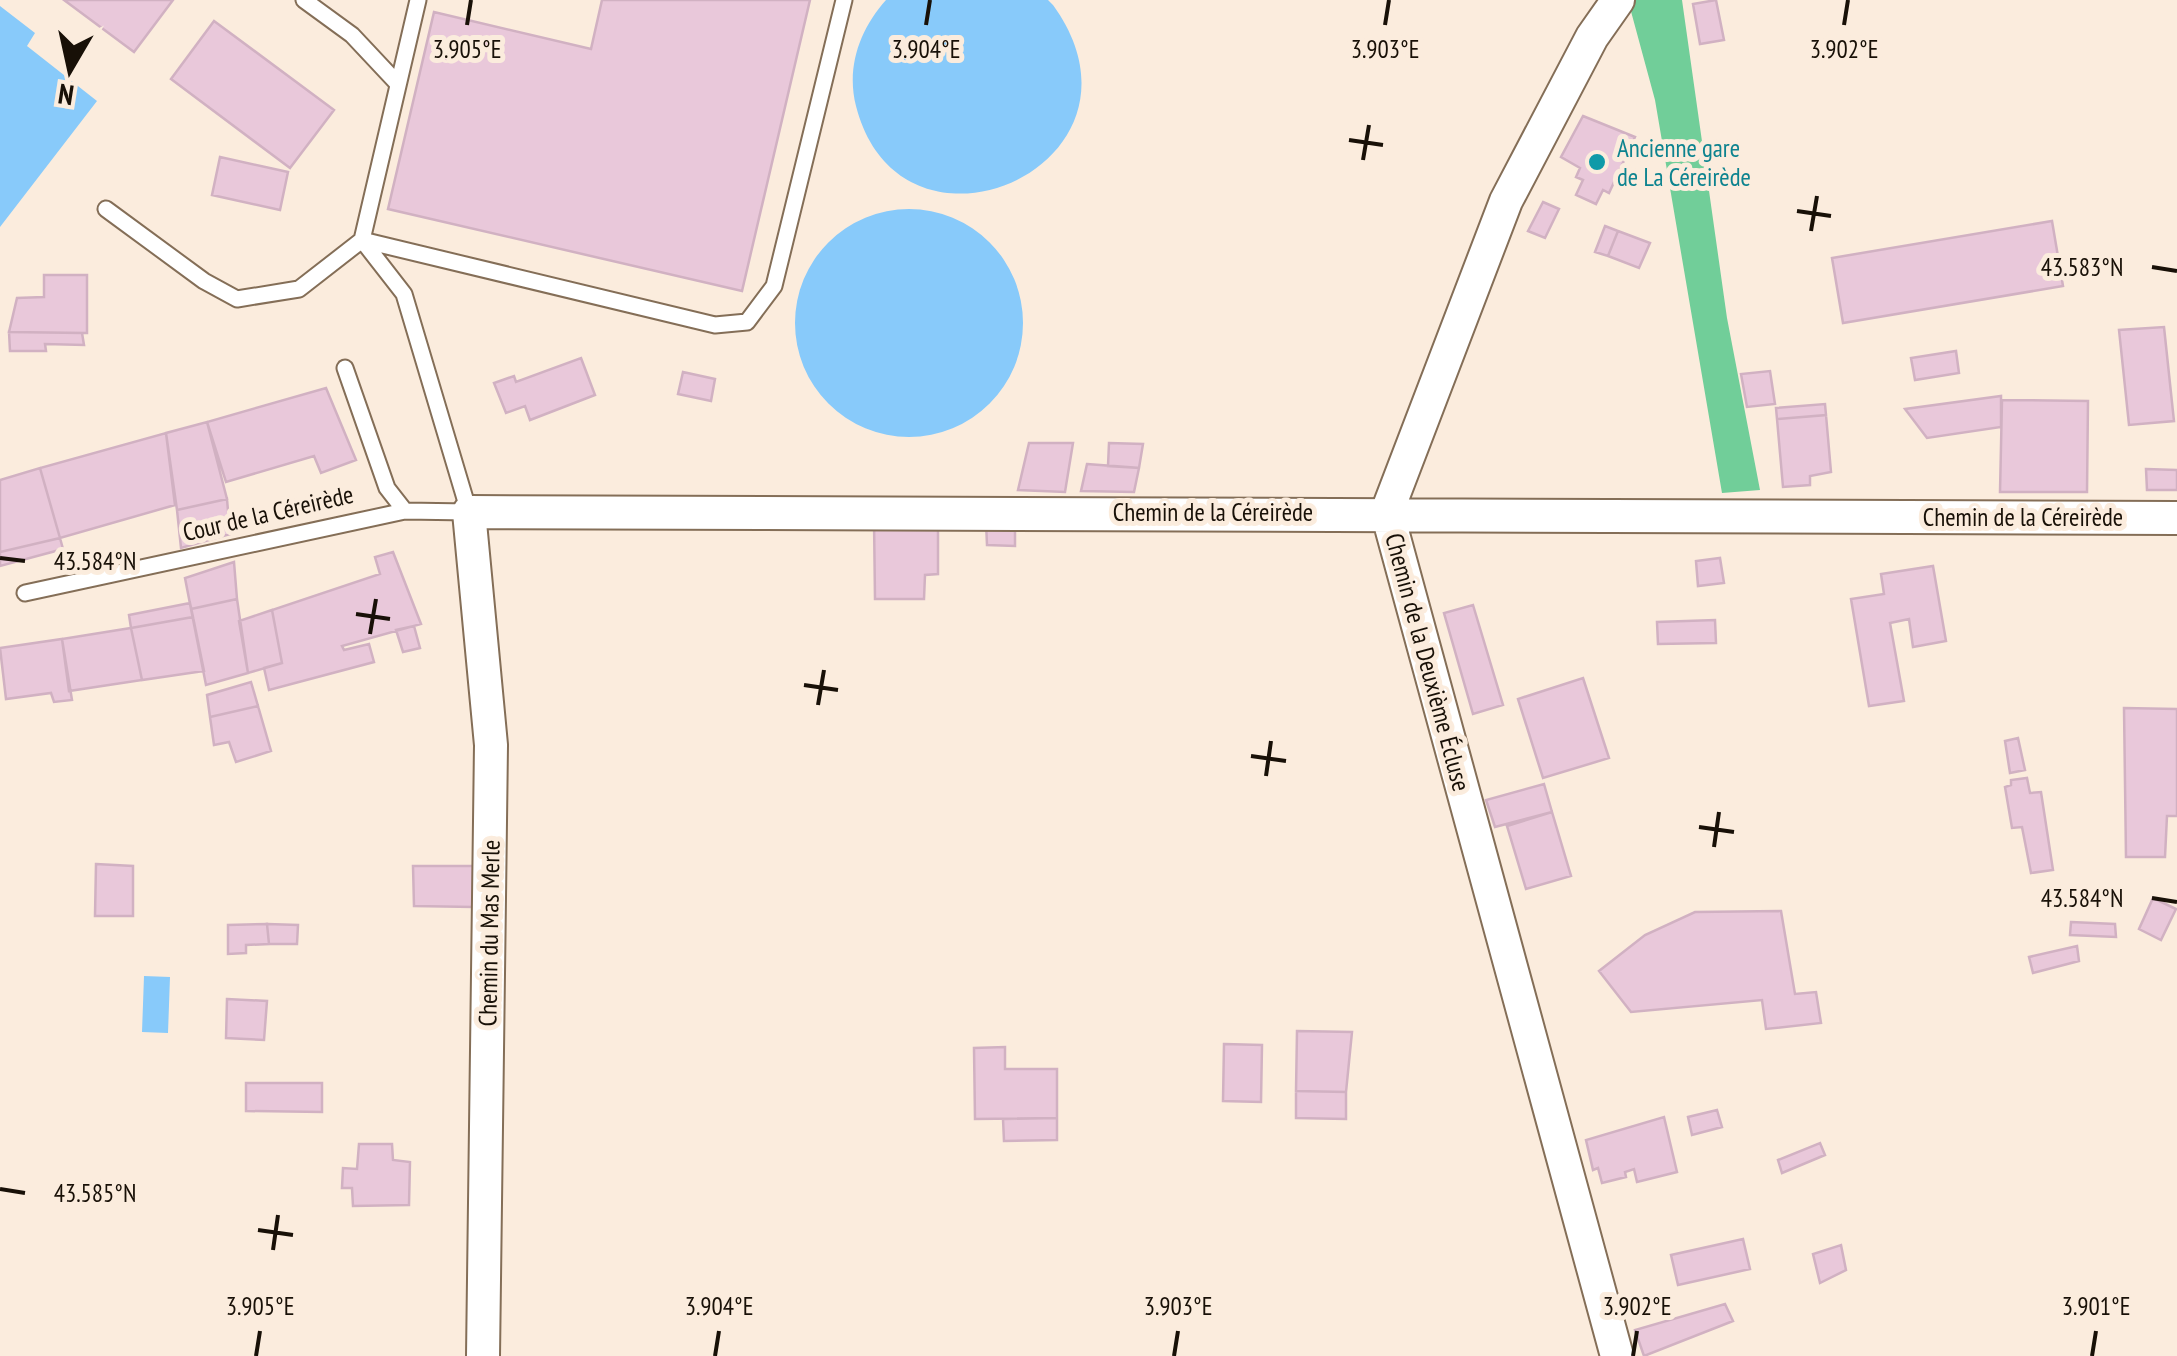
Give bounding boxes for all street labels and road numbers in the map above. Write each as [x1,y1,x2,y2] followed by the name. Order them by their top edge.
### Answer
[180,478,356,548] street label: Cour de la Céreirède
[1113,496,1313,528] street label: Chemin de la Céreirède
[1923,501,2123,533] street label: Chemin de la Céreirède
[1378,530,1478,794] street label: Chemin de la Deuxième Écluse
[471,839,507,1027] street label: Chemin du Mas Merle

